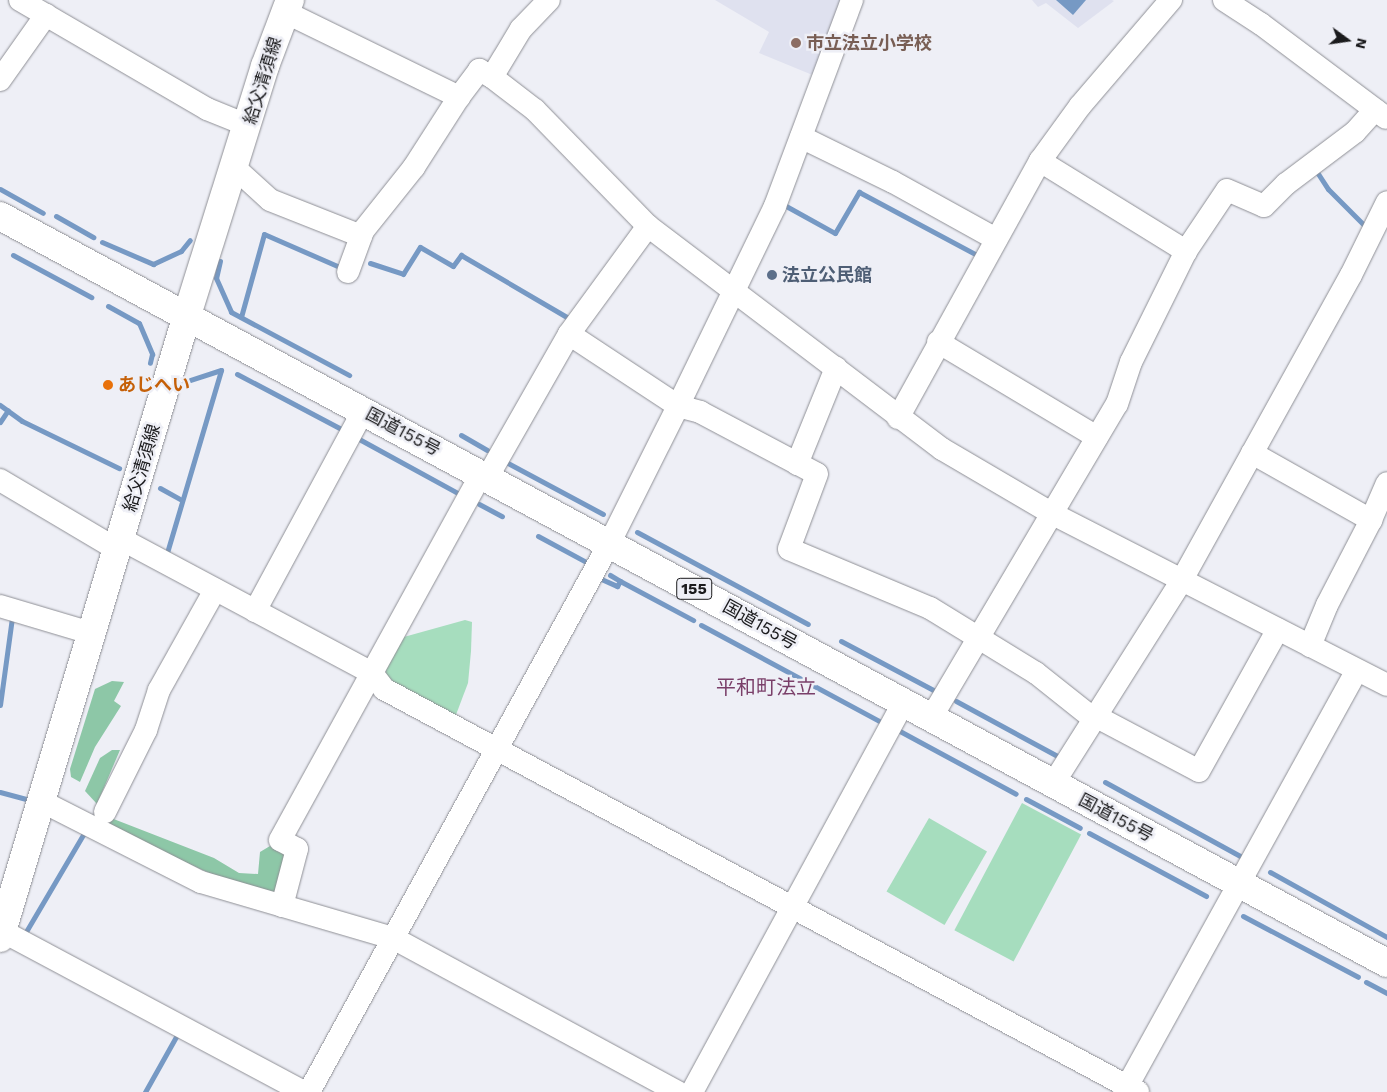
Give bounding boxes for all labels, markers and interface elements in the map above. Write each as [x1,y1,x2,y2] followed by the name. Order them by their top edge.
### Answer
[1322,15,1372,65] north arrow
[806,32,932,54] place label: 市立法立小学校
[240,35,286,127] street label: 給父清須線
[790,37,802,49] marker: 市立法立小学校
[1353,37,1371,51] text: N
[782,264,872,286] place label: 法立公民館
[766,269,778,281] marker: 法立公民館
[118,374,190,396] place label: あじへい
[102,379,114,391] marker: あじへい
[362,403,444,461] street label: 国道155号
[119,422,165,514] street label: 給父清須線
[675,576,713,602] road number: 155
[719,596,801,654] street label: 国道155号
[716,675,816,699] district label: 平和町法立
[1075,789,1157,847] street label: 国道155号

